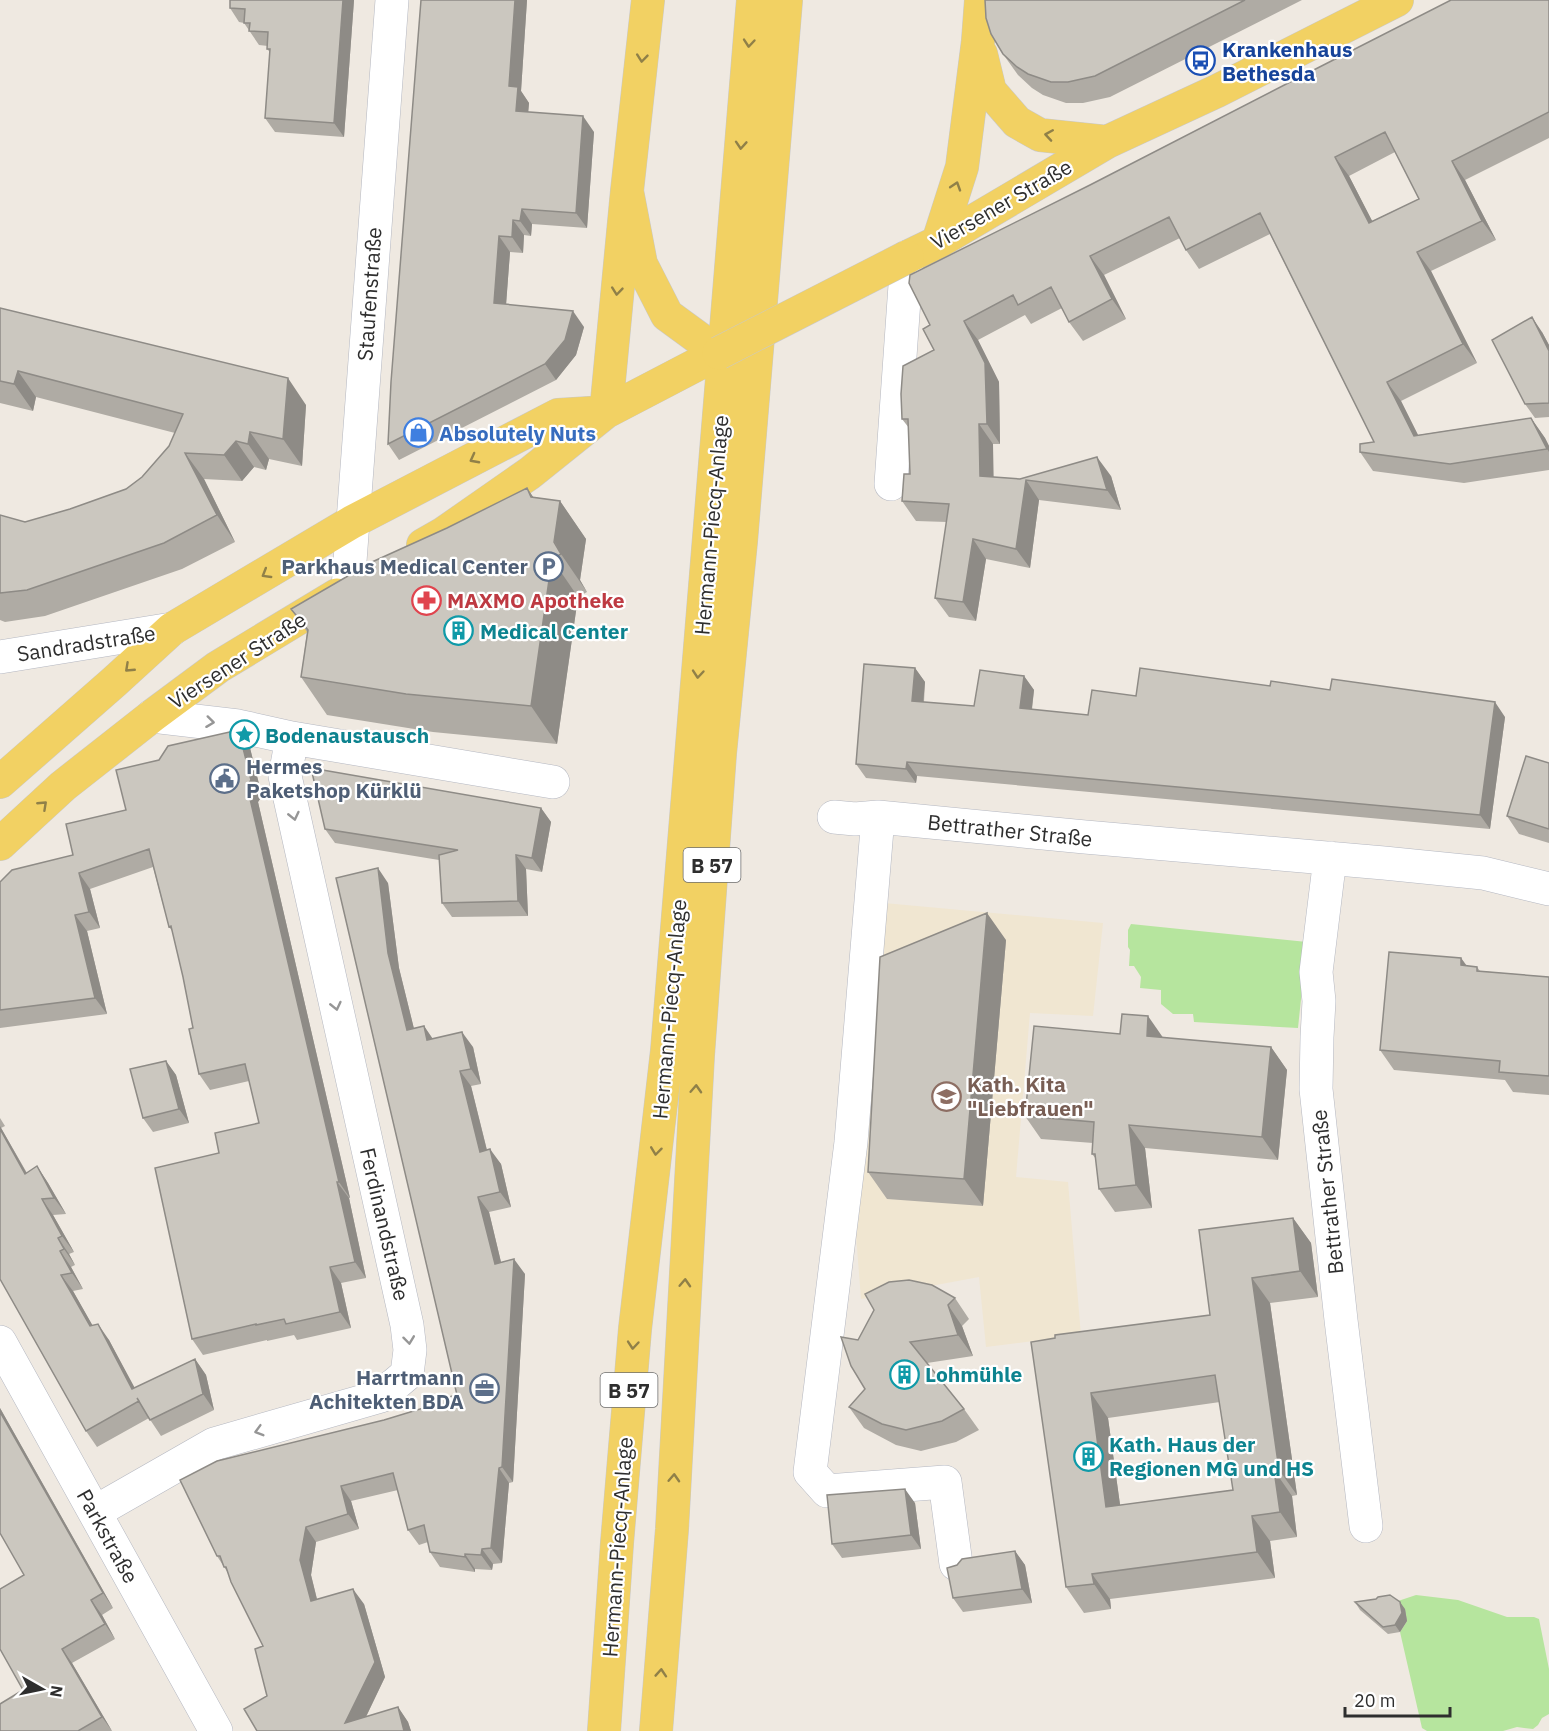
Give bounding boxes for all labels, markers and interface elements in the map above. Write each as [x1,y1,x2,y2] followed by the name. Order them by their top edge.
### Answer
[1222,35,1353,87] place label: Krankenhaus Bethesda
[743,39,756,48] one-way arrow
[1185,45,1217,77] bus stop icon: Krankenhaus Bethesda
[636,54,649,63] one-way arrow
[1044,130,1053,142] one-way arrow
[735,141,748,150] one-way arrow
[925,152,1077,256] street label: Viersener Straße
[948,181,961,192] one-way arrow
[350,226,388,362] street label: Staufenstraße
[611,287,624,296] one-way arrow
[687,414,735,636] street label: Hermann-Piecq-Anlage
[402,417,434,449] shop icon: Absolutely Nuts
[439,419,596,447] place label: Absolutely Nuts
[470,452,480,463] one-way arrow
[533,550,565,582] parking icon: Parkhaus Medical Center
[281,552,529,580] place label: Parkhaus Medical Center
[262,567,272,578] one-way arrow
[410,584,442,616] pharmacy icon: MAXMO Apotheke
[447,586,625,614] place label: MAXMO Apotheke
[163,605,311,715] street label: Viersener Straße
[443,615,475,647] building icon: Medical Center
[480,617,629,645] place label: Medical Center
[15,618,157,668] street label: Sandradstraße
[125,661,136,672] one-way arrow
[692,670,705,679] one-way arrow
[206,716,215,728] one-way arrow
[228,719,260,751] place icon: Bodenaustausch
[265,721,429,749] place label: Bodenaustausch
[246,752,422,804] place label: Hermes Paketshop Kürklü
[209,762,241,794] public building icon: Hermes Paketshop Kürklü
[36,801,47,812] one-way arrow
[926,807,1094,853] street label: Bettrather Straße
[287,810,300,820] one-way arrow
[684,848,740,882] road number: B 57
[645,898,693,1120] street label: Hermann-Piecq-Anlage
[329,1001,342,1011] one-way arrow
[967,1070,1094,1122] place label: Kath. Kita "Liebfrauen"
[930,1080,962,1112] school or university icon: Kath. Kita "Liebfrauen"
[690,1084,703,1093] one-way arrow
[1304,1108,1350,1276] street label: Bettrather Straße
[354,1145,416,1303] street label: Ferdinandstraße
[650,1146,662,1156] one-way arrow
[679,1279,692,1288] one-way arrow
[402,1335,415,1345] one-way arrow
[627,1340,640,1349] one-way arrow
[888,1358,920,1390] building icon: Lohmühle
[925,1360,1022,1388] place label: Lohmühle
[309,1363,464,1415] place label: Harrtmann Achitekten BDA
[469,1373,501,1405] office icon: Harrtmann Achitekten BDA
[600,1373,658,1407] road number: B 57
[254,1424,265,1436] one-way arrow
[1109,1430,1314,1482] place label: Kath. Haus der Regionen MG und HS
[595,1436,639,1658] street label: Hermann-Piecq-Anlage
[1072,1440,1104,1472] building icon: Kath. Haus der Regionen MG und HS
[668,1474,681,1483] one-way arrow
[71,1484,145,1588] street label: Parkstraße
[12,1659,72,1719] north arrow
[654,1668,667,1677] one-way arrow
[1345,1680,1450,1718] scale bar
[46,1684,68,1699] text: N
[1354,1689,1396,1712] text: 20 m

